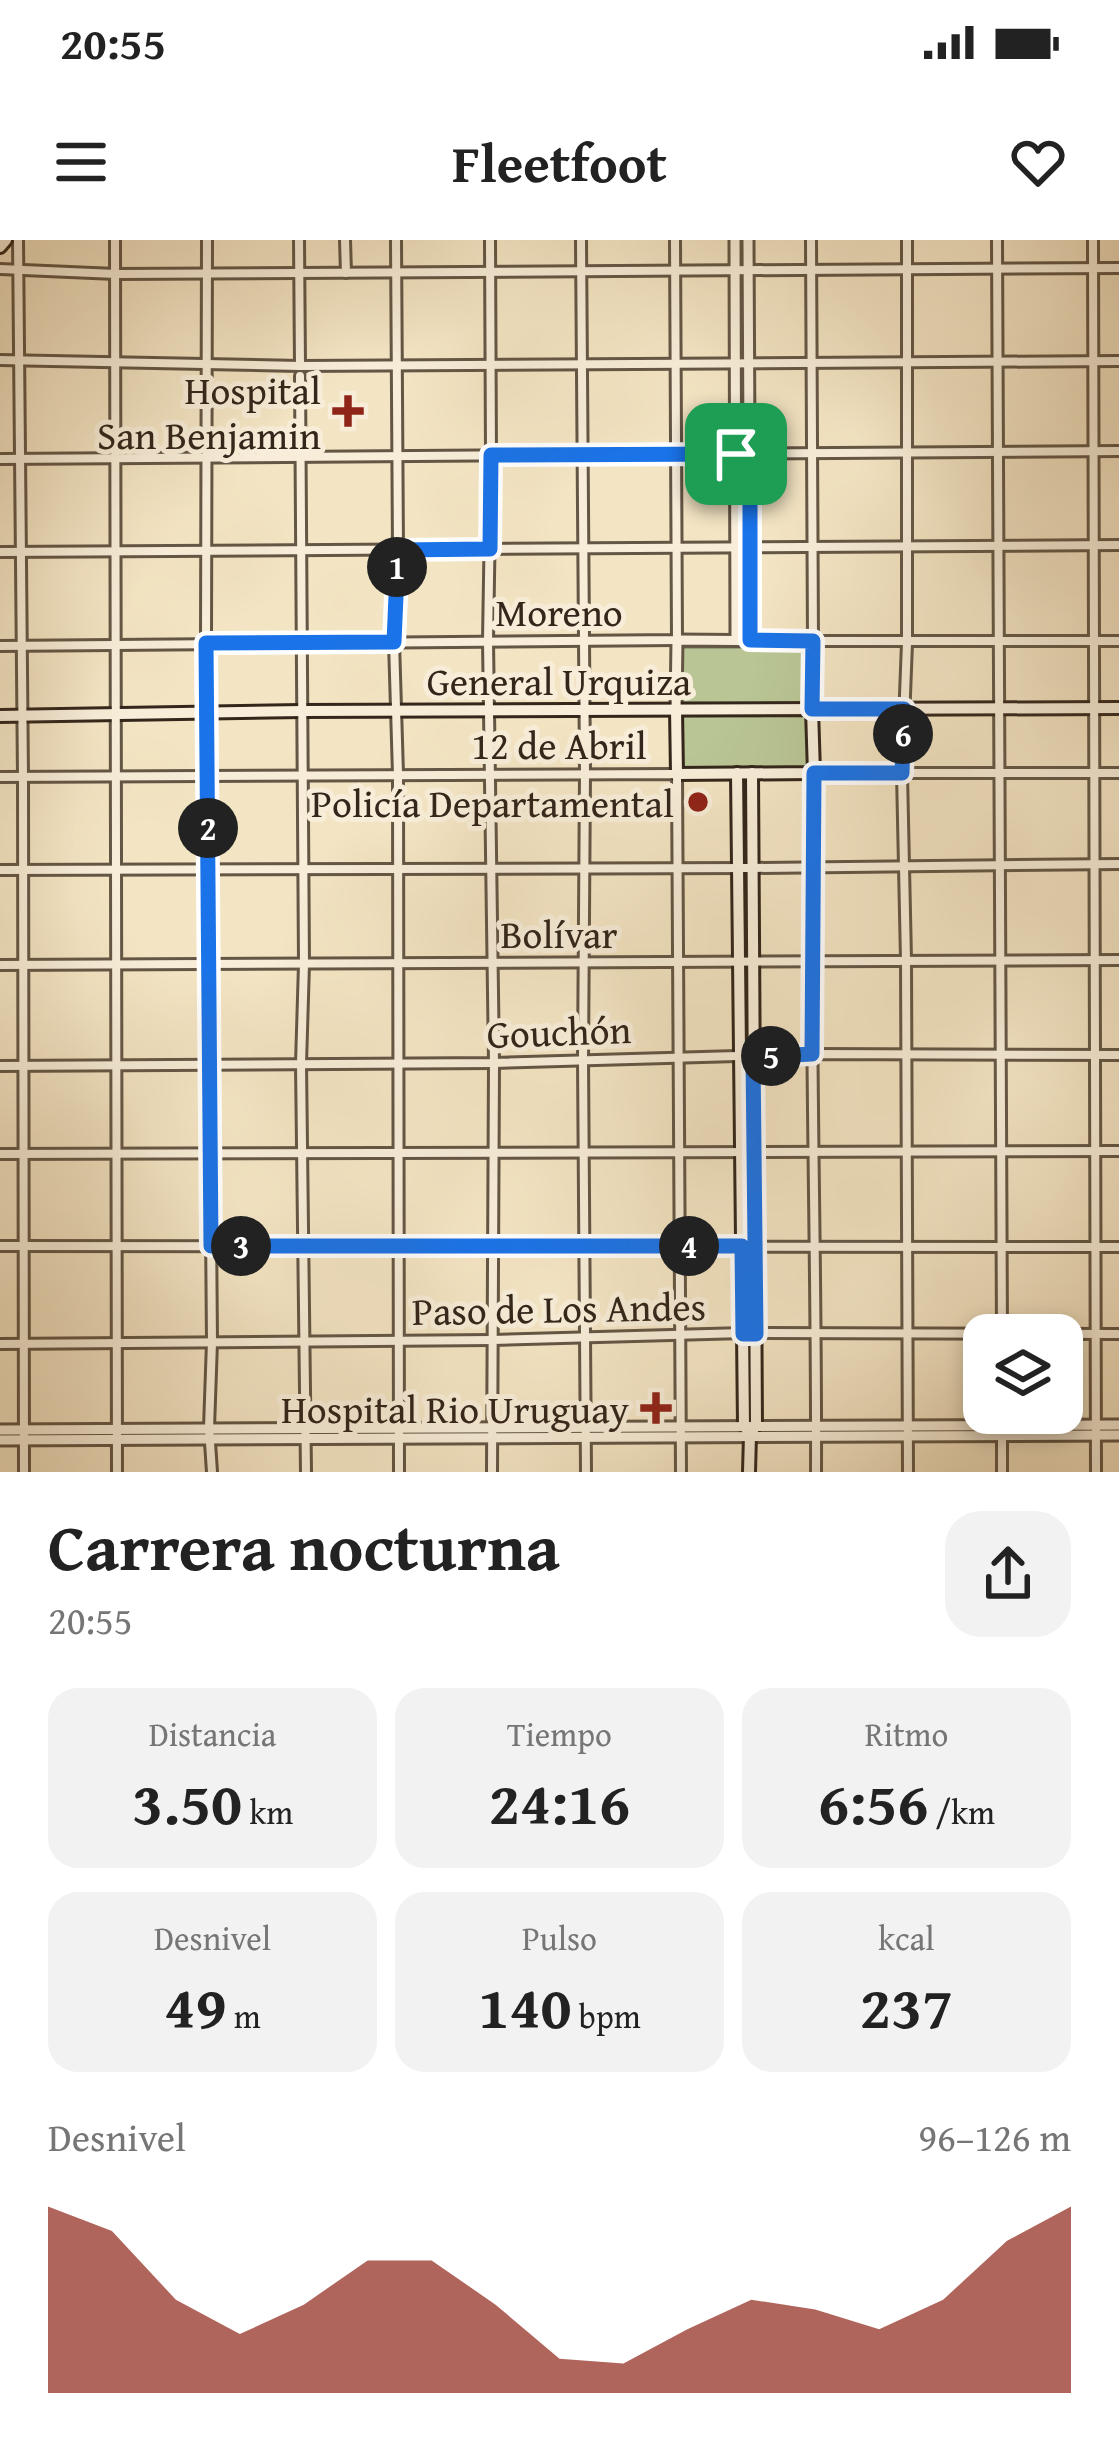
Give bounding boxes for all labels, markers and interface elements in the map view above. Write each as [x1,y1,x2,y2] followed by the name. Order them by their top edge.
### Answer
[60,10,166,75] text: 20:55
[452,123,667,202] text: Fleetfoot
[48,129,114,195] icon: menu
[1005,129,1071,195] icon: heart
[97,361,321,463] place label: Hospital San Benjamin
[332,395,364,427] marker: Hospital San Benjamin
[685,403,787,505] pin
[703,421,769,487] icon: arrive
[367,537,427,597] pin: 1
[388,543,406,591] text: 1
[495,583,623,640] street label: Moreno
[427,652,692,709] street label: General Urquiza
[873,704,933,764] pin: 6
[894,710,912,758] text: 6
[471,716,647,773] street label: 12 de Abril
[311,774,674,831] place label: Policía Departamental
[685,789,711,815] marker: Policía Departamental
[178,798,238,858] pin: 2
[199,804,217,852] text: 2
[500,905,618,962] street label: Bolívar
[486,1000,632,1062] street label: Gouchón
[741,1026,801,1086] pin: 5
[762,1032,780,1080] text: 5
[211,1216,271,1276] pin: 3
[659,1216,719,1276] pin: 4
[232,1222,250,1270] text: 3
[680,1222,698,1270] text: 4
[411,1277,707,1339] street label: Paso de Los Andes
[963,1314,1083,1434] map controls
[963,1314,1083,1434] button: layers
[281,1380,630,1437] place label: Hospital Rio Uruguay
[640,1392,672,1424] marker: Hospital Rio Uruguay
[48,1497,560,1594] text: Carrera nocturna
[945,1511,1071,1637] button: share
[48,1591,133,1648] text: 20:55
[149,1710,276,1758] text: Distancia
[507,1710,612,1758] text: Tiempo
[865,1710,948,1758] text: Ritmo
[132,1758,242,1846] text: 3.50
[489,1758,630,1846] text: 24:16
[818,1758,928,1846] text: 6:56
[242,1788,293,1836] text: km
[928,1788,995,1836] text: /km
[154,1914,271,1962] text: Desnivel
[522,1914,597,1962] text: Pulso
[878,1914,935,1962] text: kcal
[164,1962,226,2050] text: 49
[478,1962,572,2050] text: 140
[860,1962,953,2050] text: 237
[226,1992,261,2040] text: m
[572,1992,641,2040] text: bpm
[48,2108,186,2165] text: Desnivel
[918,2108,1071,2165] text: 96–126 m

